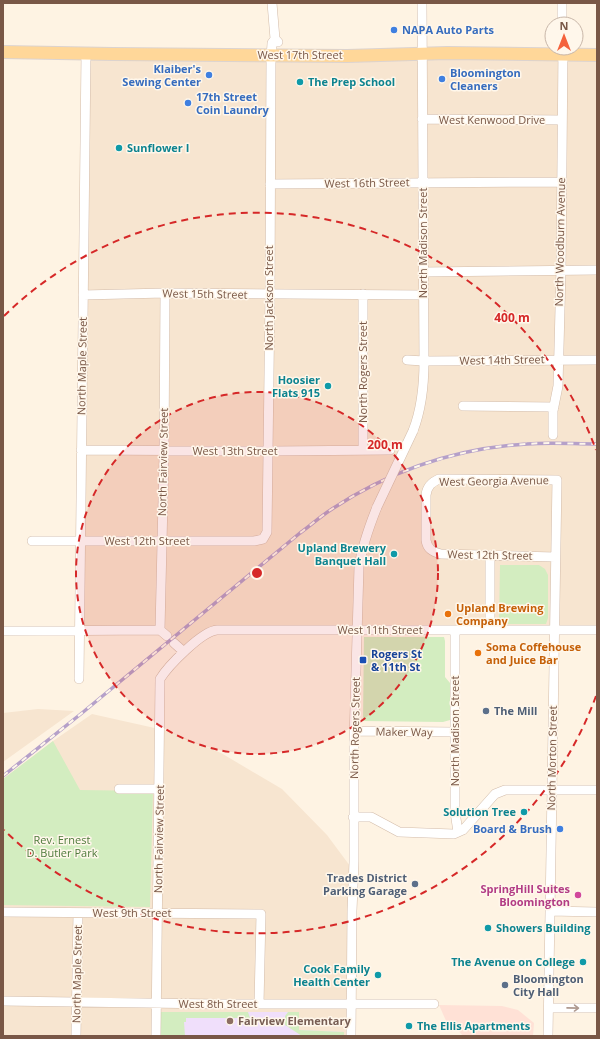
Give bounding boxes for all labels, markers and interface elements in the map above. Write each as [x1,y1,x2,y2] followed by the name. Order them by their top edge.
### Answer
[544,16,584,56] north arrow
[560,18,568,33] text: N
[402,22,494,37] place label: NAPA Auto Parts
[389,25,399,35] marker: NAPA Auto Parts
[257,47,343,62] street label: West 17th Street
[122,61,202,89] place label: Klaiber's Sewing Center
[450,65,521,93] place label: Bloomington Cleaners
[204,70,214,80] marker: Klaiber's Sewing Center
[308,74,395,89] place label: The Prep School
[437,74,447,84] marker: Bloomington Cleaners
[295,77,305,87] marker: The Prep School
[196,89,270,117] place label: 17th Street Coin Laundry
[183,98,193,108] marker: 17th Street Coin Laundry
[439,112,545,127] street label: West Kenwood Drive
[127,140,189,155] place label: Sunflower I
[114,143,124,153] marker: Sunflower I
[324,174,410,191] street label: West 16th Street
[551,177,568,307] street label: North Woodburn Avenue
[415,188,430,298] street label: North Madison Street
[261,245,276,351] street label: North Jackson Street
[162,285,248,302] street label: West 15th Street
[494,309,530,326] text: 400 m
[73,317,90,415] street label: North Maple Street
[355,321,370,423] street label: North Rogers Street
[459,351,545,368] street label: West 14th Street
[272,372,320,400] place label: Hoosier Flats 915
[323,381,333,391] marker: Hoosier Flats 915
[154,408,171,516] street label: North Fairview Street
[367,436,403,453] text: 200 m
[192,443,278,458] street label: West 13th Street
[439,472,549,489] street label: West Georgia Avenue
[104,533,190,548] street label: West 12th Street
[298,540,387,568] place label: Upland Brewery Banquet Hall
[447,546,533,563] street label: West 12th Street
[389,549,399,559] marker: Upland Brewery Banquet Hall
[250,566,264,580] centre of rings
[456,600,544,628] place label: Upland Brewing Company
[443,609,453,619] marker: Upland Brewing Company
[337,622,423,637] street label: West 11th Street
[486,639,582,667] place label: Soma Coffehouse and Juice Bar
[371,646,422,674] place label: Rogers St & 11th St
[473,648,483,658] marker: Soma Coffehouse and Juice Bar
[358,655,368,665] marker: Rogers St & 11th St
[447,676,462,786] street label: North Madison Street
[346,677,363,779] street label: North Rogers Street
[494,703,537,718] place label: The Mill
[543,705,560,811] street label: North Morton Street
[481,706,491,716] marker: The Mill
[375,724,433,740] street label: Maker Way
[150,785,167,893] street label: North Fairview Street
[443,804,516,819] place label: Solution Tree
[519,807,529,817] marker: Solution Tree
[473,821,552,836] place label: Board & Brush
[555,824,565,834] marker: Board & Brush
[27,832,98,860] park label: Rev. Ernest D. Butler Park
[323,870,407,898] place label: Trades District Parking Garage
[410,879,420,889] marker: Trades District Parking Garage
[480,881,571,909] place label: SpringHill Suites Bloomington
[573,890,583,900] marker: SpringHill Suites Bloomington
[93,905,172,920] street label: West 9th Street
[496,920,591,935] place label: Showers Building
[483,923,493,933] marker: Showers Building
[68,925,85,1023] street label: North Maple Street
[451,954,575,969] place label: The Avenue on College
[578,957,588,967] marker: The Avenue on College
[293,961,371,989] place label: Cook Family Health Center
[373,970,383,980] marker: Cook Family Health Center
[513,971,584,999] place label: Bloomington City Hall
[500,980,510,990] marker: Bloomington City Hall
[179,996,258,1011] street label: West 8th Street
[566,1004,579,1012] one-way arrow
[238,1013,351,1028] place label: Fairview Elementary
[225,1016,235,1026] marker: Fairview Elementary
[417,1018,531,1033] place label: The Ellis Apartments
[404,1021,414,1031] marker: The Ellis Apartments

